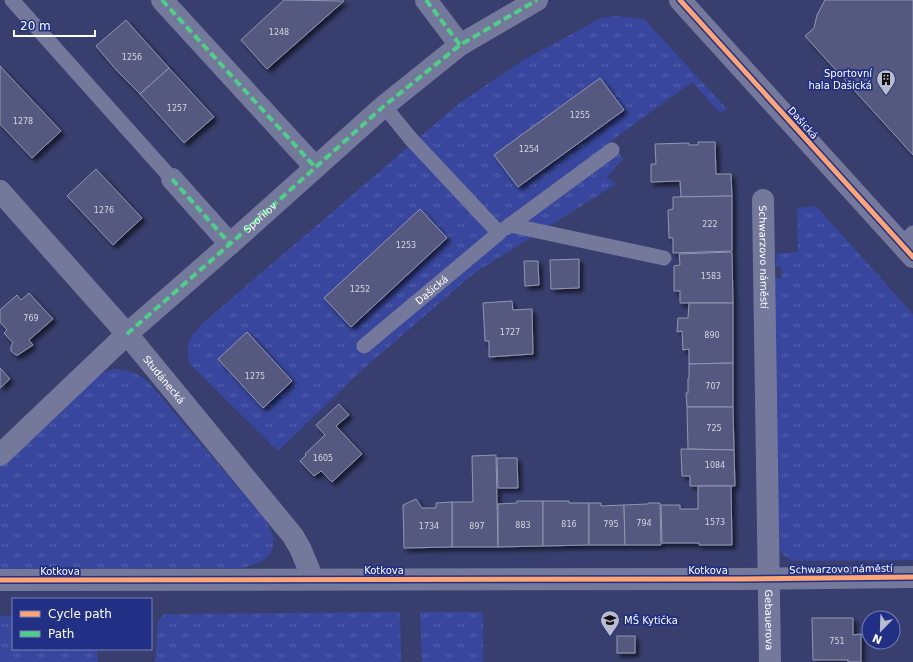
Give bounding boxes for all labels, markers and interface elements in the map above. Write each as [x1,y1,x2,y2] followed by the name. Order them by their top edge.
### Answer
[14,12,95,38] scale bar
[20,19,51,33] text: 20 m
[269,28,289,37] house number: 1248
[122,53,142,62] house number: 1256
[808,68,873,91] place label: Sportovní hala Dašická
[875,68,897,96] building icon: Sportovní hala Dašická
[167,104,187,113] house number: 1257
[786,105,820,141] street label: Dašická
[570,111,590,120] house number: 1255
[13,117,33,126] house number: 1278
[519,145,539,154] house number: 1254
[241,199,279,235] street label: Spořilov
[758,205,770,310] street label: Schwarzovo náměstí
[94,206,114,215] house number: 1276
[702,220,718,229] house number: 222
[396,241,416,250] house number: 1253
[701,272,721,281] house number: 1583
[413,273,450,306] street label: Dašická
[350,285,370,294] house number: 1252
[23,314,39,323] house number: 769
[500,328,520,337] house number: 1727
[704,331,720,340] house number: 890
[141,353,187,406] street label: Studánecká
[245,372,265,381] house number: 1275
[705,382,721,391] house number: 707
[706,424,722,433] house number: 725
[313,454,333,463] house number: 1605
[705,461,725,470] house number: 1084
[705,518,725,527] house number: 1573
[636,519,652,528] house number: 794
[561,520,577,529] house number: 816
[603,520,619,529] house number: 795
[515,521,531,530] house number: 883
[419,522,439,531] house number: 1734
[469,522,485,531] house number: 897
[789,563,894,575] street label: Schwarzovo náměstí
[364,565,404,576] street label: Kotkova
[688,565,728,576] street label: Kotkova
[40,566,80,577] street label: Kotkova
[763,589,775,651] street label: Gebauerova
[12,598,152,650] legend
[48,607,112,621] text: Cycle path
[599,609,621,637] school or university icon: MŠ Kytička
[861,610,901,650] north arrow
[624,614,678,626] place label: MŠ Kytička
[48,627,74,641] text: Path
[871,631,884,647] text: N
[829,637,845,646] house number: 751

